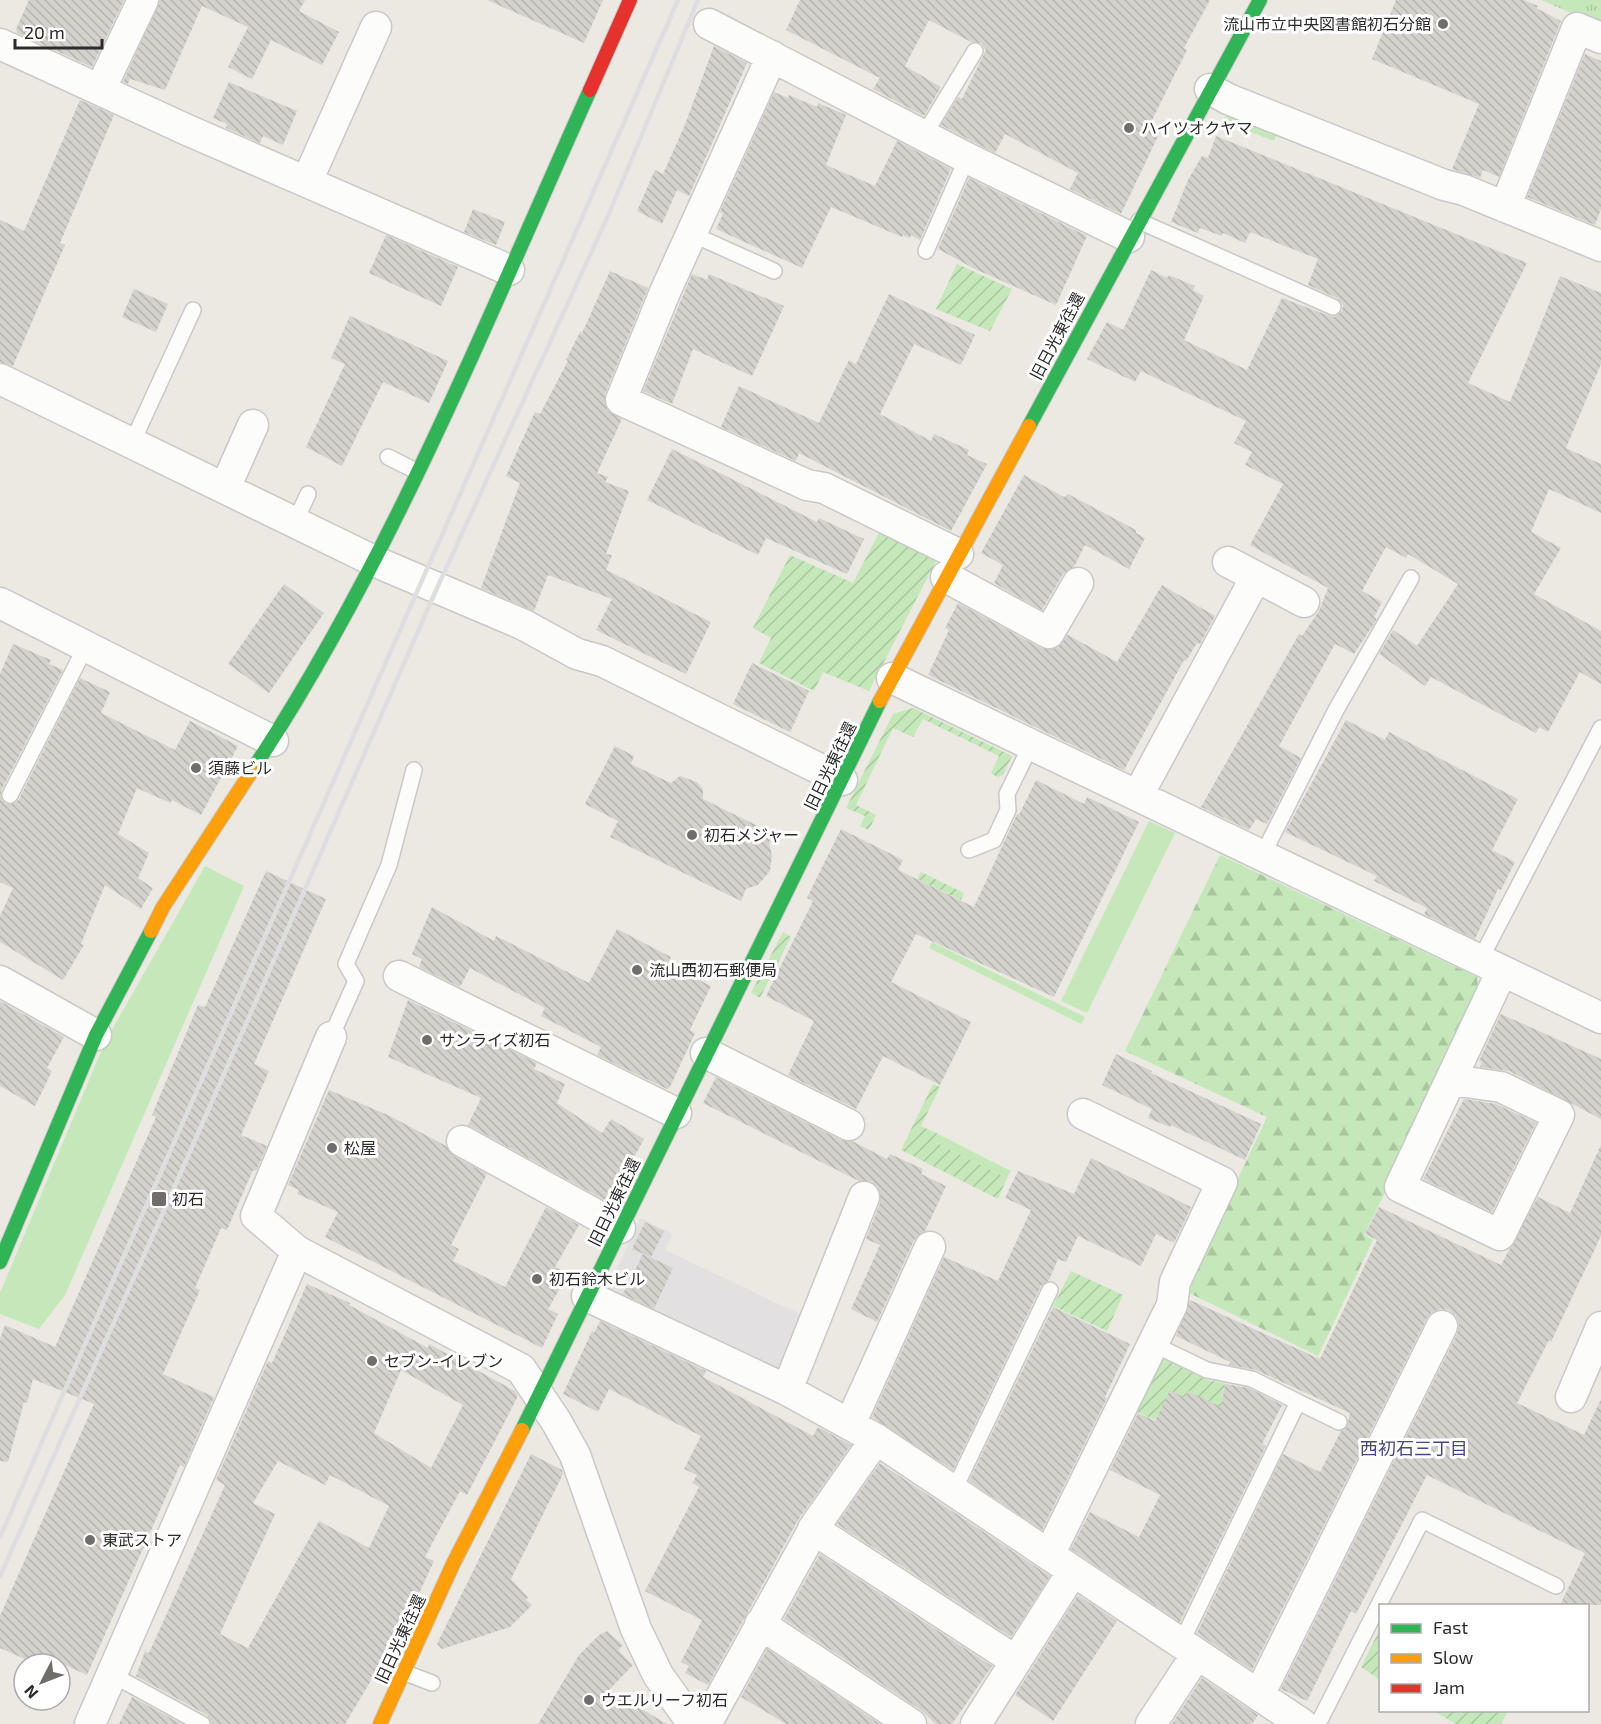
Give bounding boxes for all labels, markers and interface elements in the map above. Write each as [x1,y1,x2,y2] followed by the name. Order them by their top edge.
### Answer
[15,12,102,50] scale bar
[1223,14,1431,33] place label: 流山市立中央図書館初石分館
[1436,17,1450,31] marker: 流山市立中央図書館初石分館
[24,21,65,43] text: 20 m
[1141,118,1252,137] place label: ハイツオクヤマ
[1122,121,1136,135] marker: ハイツオクヤマ
[1026,289,1087,383] street label: 旧日光東往還
[800,718,859,813] street label: 旧日光東往還
[208,758,272,777] place label: 須藤ビル
[189,761,203,775] marker: 須藤ビル
[704,825,799,844] place label: 初石メジャー
[685,828,699,842] marker: 初石メジャー
[649,960,777,979] place label: 流山西初石郵便局
[630,963,644,977] marker: 流山西初石郵便局
[439,1030,551,1049] place label: サンライズ初石
[420,1033,434,1047] marker: サンライズ初石
[344,1138,376,1157] place label: 松屋
[325,1141,339,1155] marker: 松屋
[584,1154,643,1249] street label: 旧日光東往還
[172,1189,204,1208] place label: 初石
[150,1190,168,1208] marker: 初石
[549,1269,645,1288] place label: 初石鈴木ビル
[530,1272,544,1286] marker: 初石鈴木ビル
[384,1351,503,1370] place label: セブン-イレブン
[365,1354,379,1368] marker: セブン-イレブン
[1360,1437,1468,1459] district label: 西初石三丁目
[102,1530,182,1549] place label: 東武ストア
[83,1533,97,1547] marker: 東武ストア
[371,1591,428,1686] street label: 旧日光東往還
[1379,1604,1589,1712] legend
[1433,1616,1468,1638] text: Fast
[1433,1646,1474,1668] text: Slow
[12,1652,72,1712] north arrow
[1433,1676,1465,1698] text: Jam
[20,1682,41,1703] text: N
[601,1690,728,1709] place label: ウエルリーフ初石
[582,1693,596,1707] marker: ウエルリーフ初石

